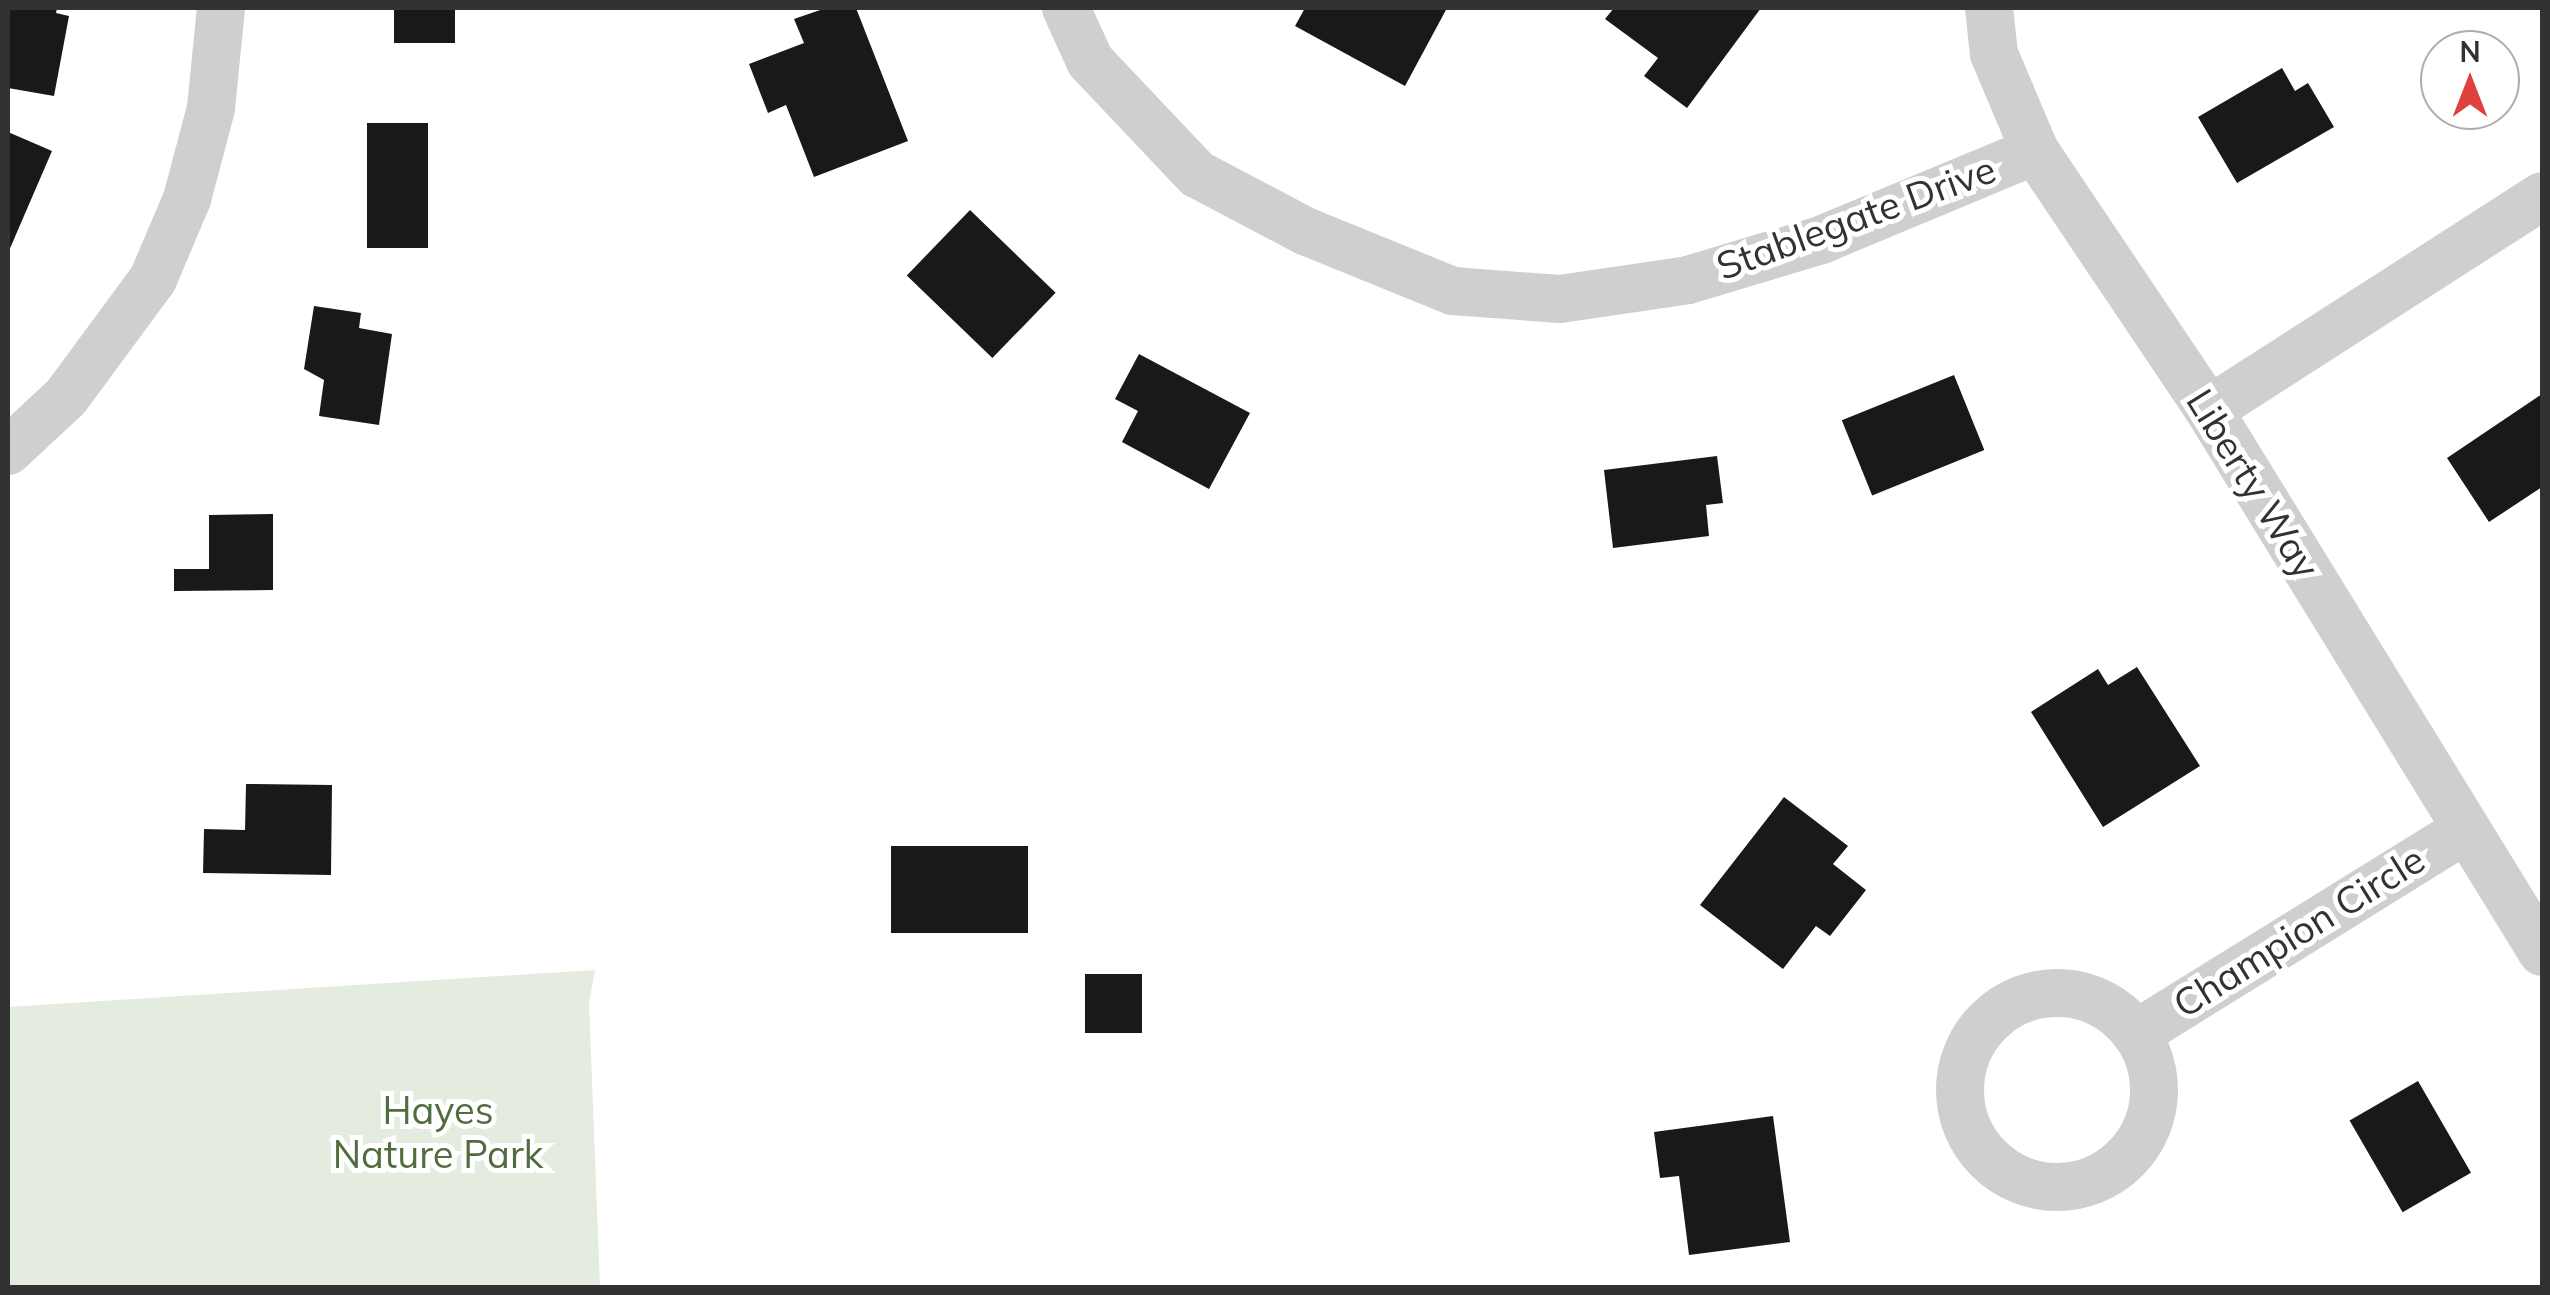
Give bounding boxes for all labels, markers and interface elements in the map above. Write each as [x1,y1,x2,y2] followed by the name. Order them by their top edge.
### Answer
[2420,30,2520,130] north arrow
[2459,34,2481,69] text: N
[1710,146,2002,290] street label: Stablegate Drive
[2177,381,2329,587] street label: Liberty Way
[2165,837,2433,1027] street label: Champion Circle
[333,1088,543,1178] park label: Hayes Nature Park

